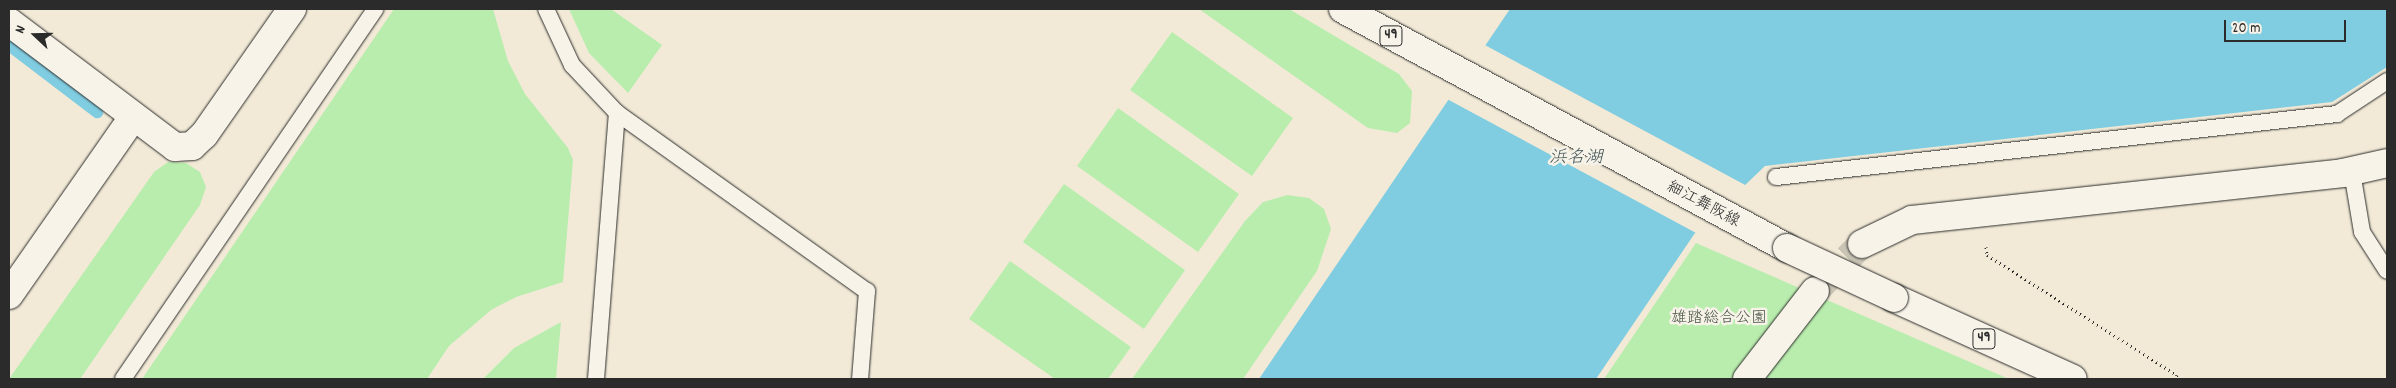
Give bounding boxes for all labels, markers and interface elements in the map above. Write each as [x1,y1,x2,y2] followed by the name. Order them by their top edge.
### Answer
[10,10,60,60] north arrow
[2226,10,2348,42] scale bar
[2232,18,2260,40] text: 20 m
[10,23,32,36] text: N
[1378,24,1404,48] road number: 49
[1549,148,1603,170] water label: 浜名湖
[1663,178,1743,232] street label: 細江舞阪線
[1671,309,1767,329] park label: 雄踏総合公園
[1972,326,1996,352] road number: 49

